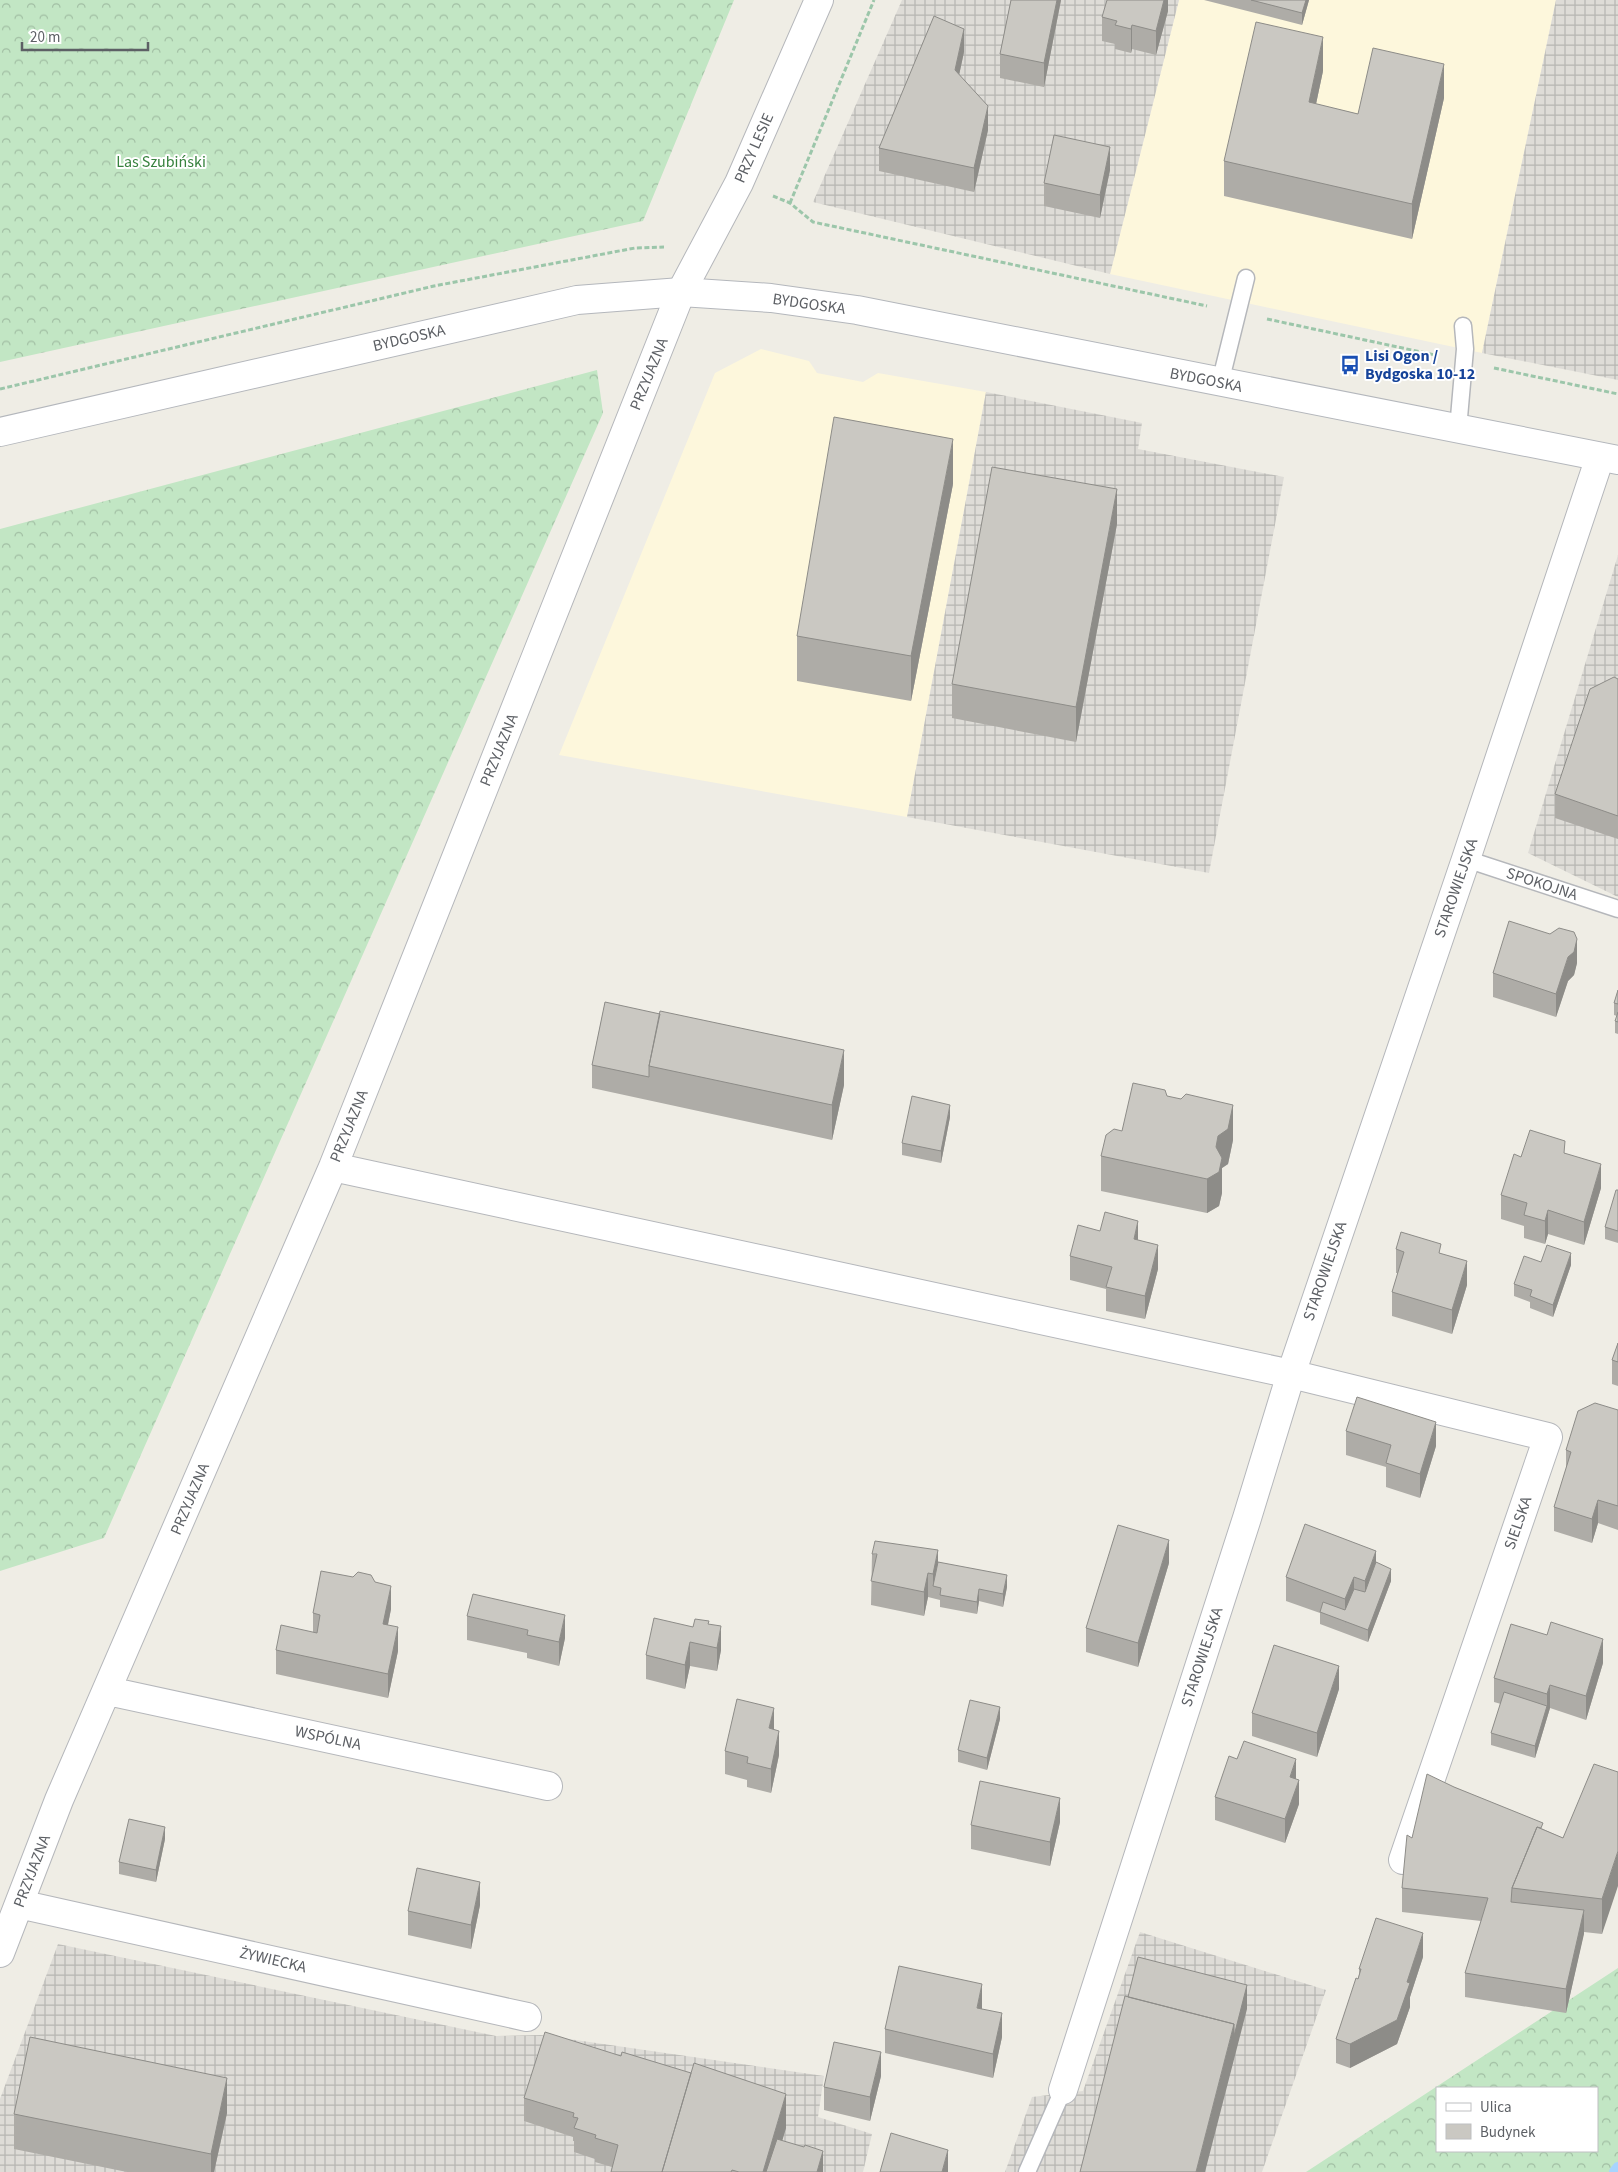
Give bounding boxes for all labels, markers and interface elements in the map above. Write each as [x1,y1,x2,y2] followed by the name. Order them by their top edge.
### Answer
[22,20,149,52] scale bar
[30,27,60,48] text: 20 m
[729,109,779,187] street label: PRZY LESIE
[116,151,206,173] park label: Las Szubiński
[771,288,847,320] street label: BYDGOSKA
[371,319,448,357] street label: BYDGOSKA
[625,334,674,414] street label: PRZYJAZNA
[1365,345,1475,385] place label: Lisi Ogon / Bydgoska 10-12
[1339,354,1361,376] bus stop icon: Lisi Ogon / Bydgoska 10-12
[1168,362,1244,398] street label: BYDGOSKA
[475,710,524,790] street label: PRZYJAZNA
[1429,835,1483,941] street label: STAROWIEJSKA
[1503,862,1581,906] street label: SPOKOJNA
[325,1086,374,1166] street label: PRZYJAZNA
[1298,1218,1352,1324] street label: STAROWIEJSKA
[165,1459,215,1538] street label: PRZYJAZNA
[1499,1493,1537,1553] street label: SIELSKA
[1176,1604,1229,1710] street label: STAROWIEJSKA
[293,1720,364,1756] street label: WSPÓLNA
[8,1831,56,1911] street label: PRZYJAZNA
[237,1942,309,1978] street label: ŻYWIECKA
[1436,2087,1598,2152] legend
[1480,2097,1511,2118] text: Ulica
[1480,2122,1536,2143] text: Budynek

